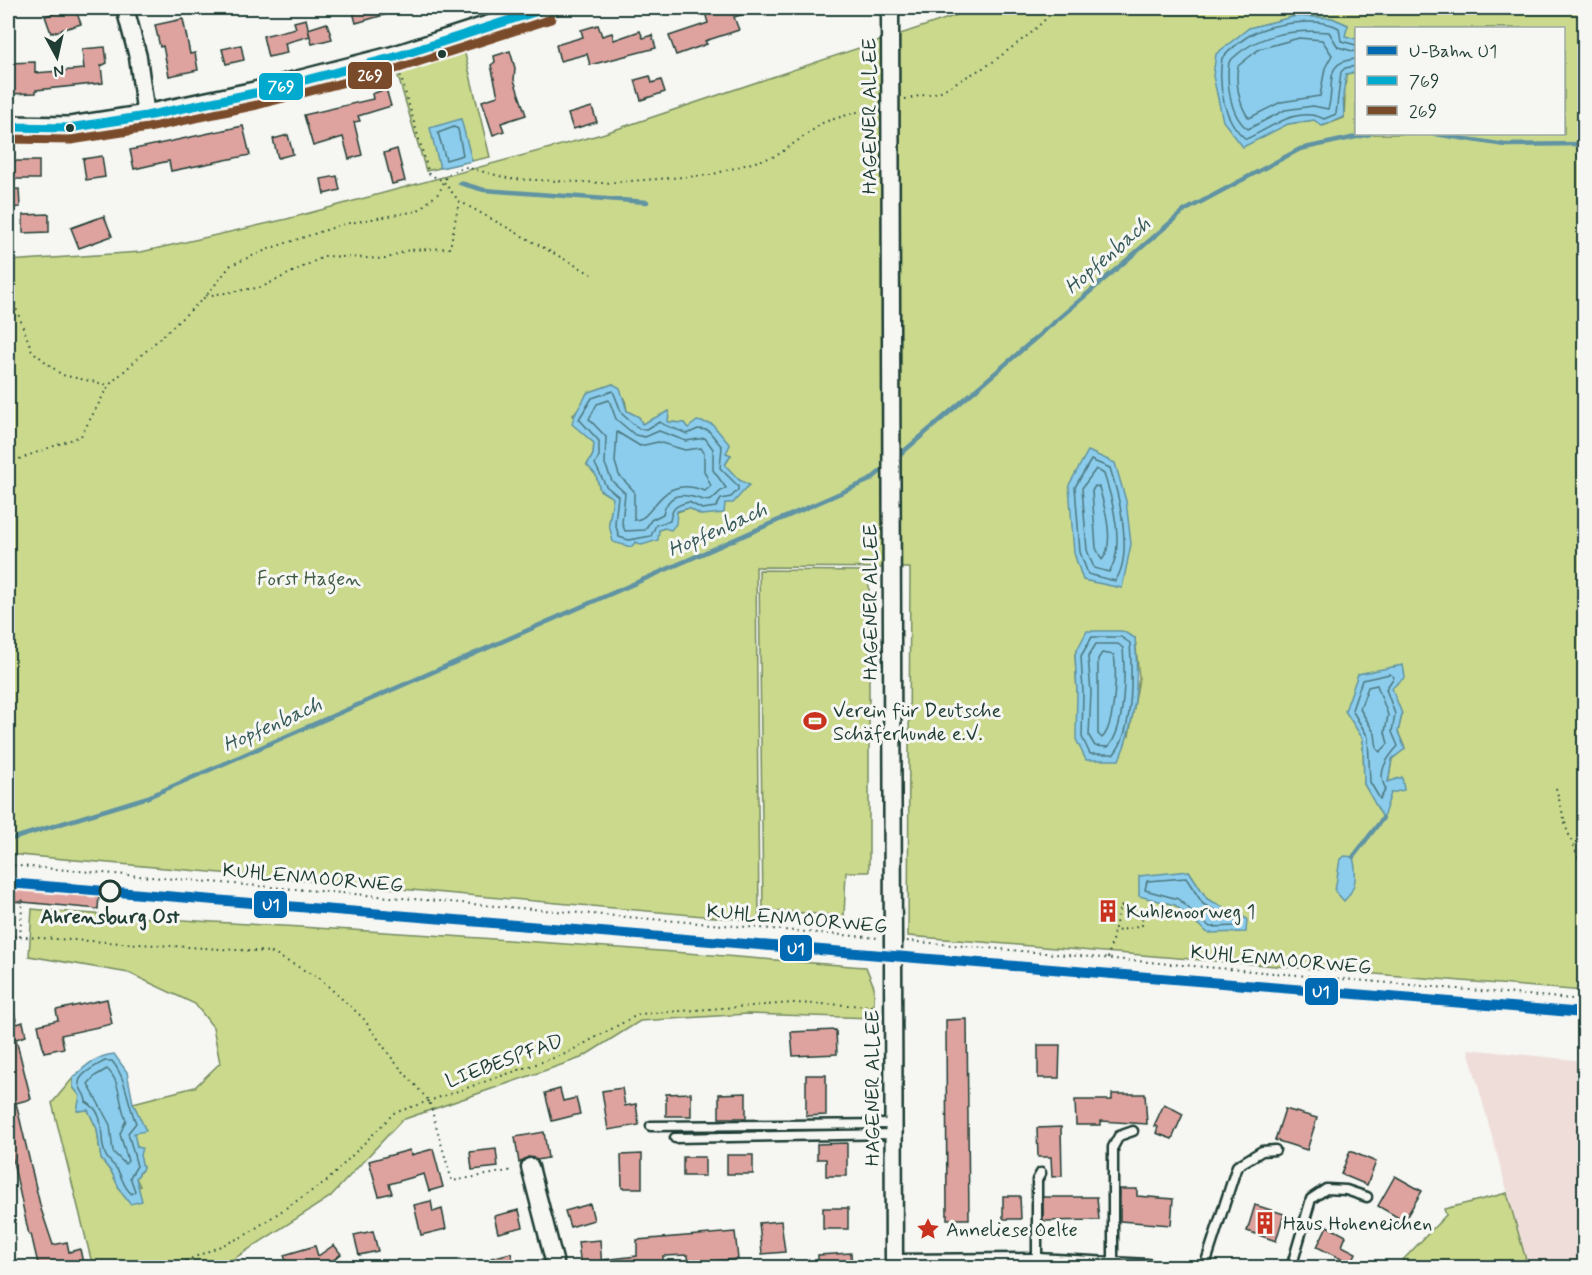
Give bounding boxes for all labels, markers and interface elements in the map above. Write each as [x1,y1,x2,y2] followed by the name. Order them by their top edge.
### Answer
[27,27,87,87] north arrow
[1355,27,1565,135] legend
[857,38,884,194] street label: HAGENER ALLEE
[1409,40,1497,64] text: U-Bahn U1
[436,48,448,60] unlabelled marker
[52,59,66,82] text: N
[347,61,393,90] line badge: 269
[357,66,383,87] text: 269
[1409,70,1439,94] text: 769
[258,72,304,101] line badge: 769
[268,77,294,98] text: 769
[1409,100,1437,124] text: 269
[64,122,76,134] unlabelled marker
[1059,210,1157,301] water label: Hopfenbach
[663,495,772,564] water label: Hopfenbach
[858,524,885,680] street label: HAGENER ALLEE
[257,566,361,595] park label: Forst Hagen
[218,690,327,759] water label: Hopfenbach
[833,698,1002,748] place label: Verein für Deutsche Schäferhunde e.V.
[802,708,828,734] sports icon: Verein für Deutsche Schäferhunde e.V.
[221,857,404,900] street label: KUHLENMOORWEG
[99,880,121,902] marker: Ahrensburg Ost
[253,890,288,919] line badge: U1
[262,895,280,916] text: U1
[705,898,888,941] street label: KUHLENMOORWEG
[1095,898,1121,924] building icon: Kuhlenoorweg 1
[1126,899,1256,926] place label: Kuhlenoorweg 1
[41,904,180,931] place label: Ahrensburg Ost
[779,934,813,962] line badge: U1
[787,939,805,960] text: U1
[1189,939,1372,982] street label: KUHLENMOORWEG
[1304,977,1339,1006] line badge: U1
[1312,982,1330,1003] text: U1
[860,1010,887,1166] street label: HAGENER ALLEE
[442,1028,567,1095] street label: LIEBESPFAD
[1252,1210,1278,1236] building icon: Haus Hoheneichen
[1283,1211,1432,1238] place label: Haus Hoheneichen
[915,1216,941,1242] place icon: Anneliese Oelte
[946,1217,1078,1244] place label: Anneliese Oelte

